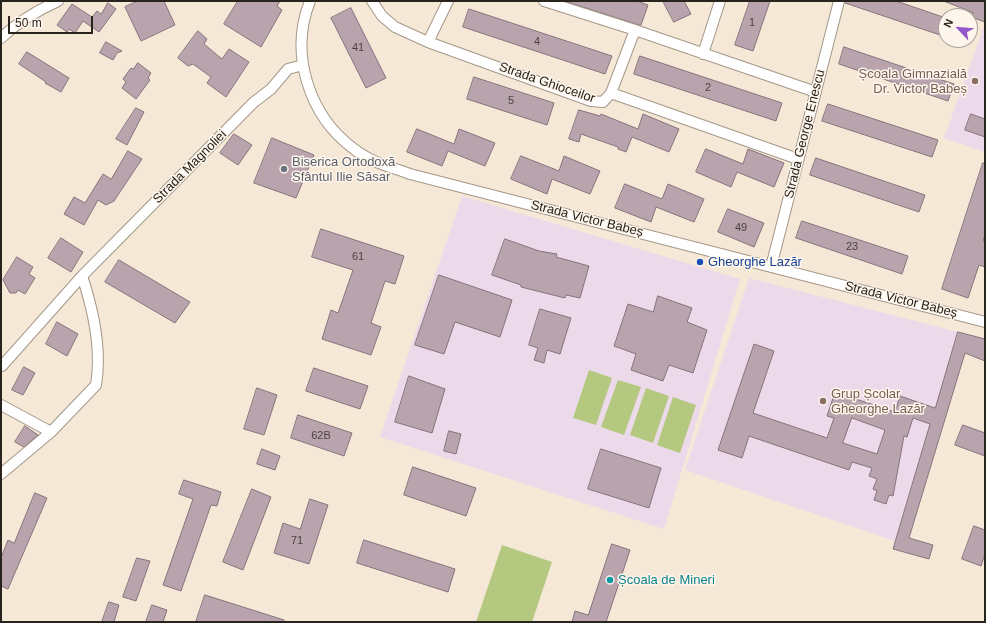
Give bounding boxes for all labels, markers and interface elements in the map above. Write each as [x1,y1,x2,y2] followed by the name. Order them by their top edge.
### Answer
[10,8,95,34] scale bar
[938,8,978,48] north arrow
[15,16,42,30] text: 50 m
[749,16,755,30] house number: 1
[941,17,955,29] text: N
[534,35,540,49] house number: 4
[352,41,364,55] house number: 41
[497,59,597,107] street label: Strada Ghioceilor
[859,66,967,97] place label: Școala Gimnazială Dr. Victor Babeș
[781,68,829,200] street label: Strada George Enescu
[970,76,980,86] marker: Școala Gimnazială Dr. Victor Babeș
[705,81,711,95] house number: 2
[508,94,514,108] house number: 5
[150,127,230,207] street label: Strada Magnoliei
[292,154,395,185] place label: Biserica Ortodoxă Sfântul Ilie Săsar
[279,164,289,174] marker: Biserica Ortodoxă Sfântul Ilie Săsar
[529,197,645,241] street label: Strada Victor Babeș
[735,221,747,235] house number: 49
[846,240,858,254] house number: 23
[352,250,364,264] house number: 61
[708,254,802,270] place label: Gheorghe Lazăr
[695,257,705,267] marker: Gheorghe Lazăr
[843,278,959,322] street label: Strada Victor Babeș
[831,386,925,417] place label: Grup Școlar Gheorghe Lazăr
[818,396,828,406] marker: Grup Școlar Gheorghe Lazăr
[311,429,331,443] house number: 62B
[291,534,303,548] house number: 71
[618,572,715,588] place label: Școala de Mineri
[605,575,615,585] marker: Școala de Mineri

